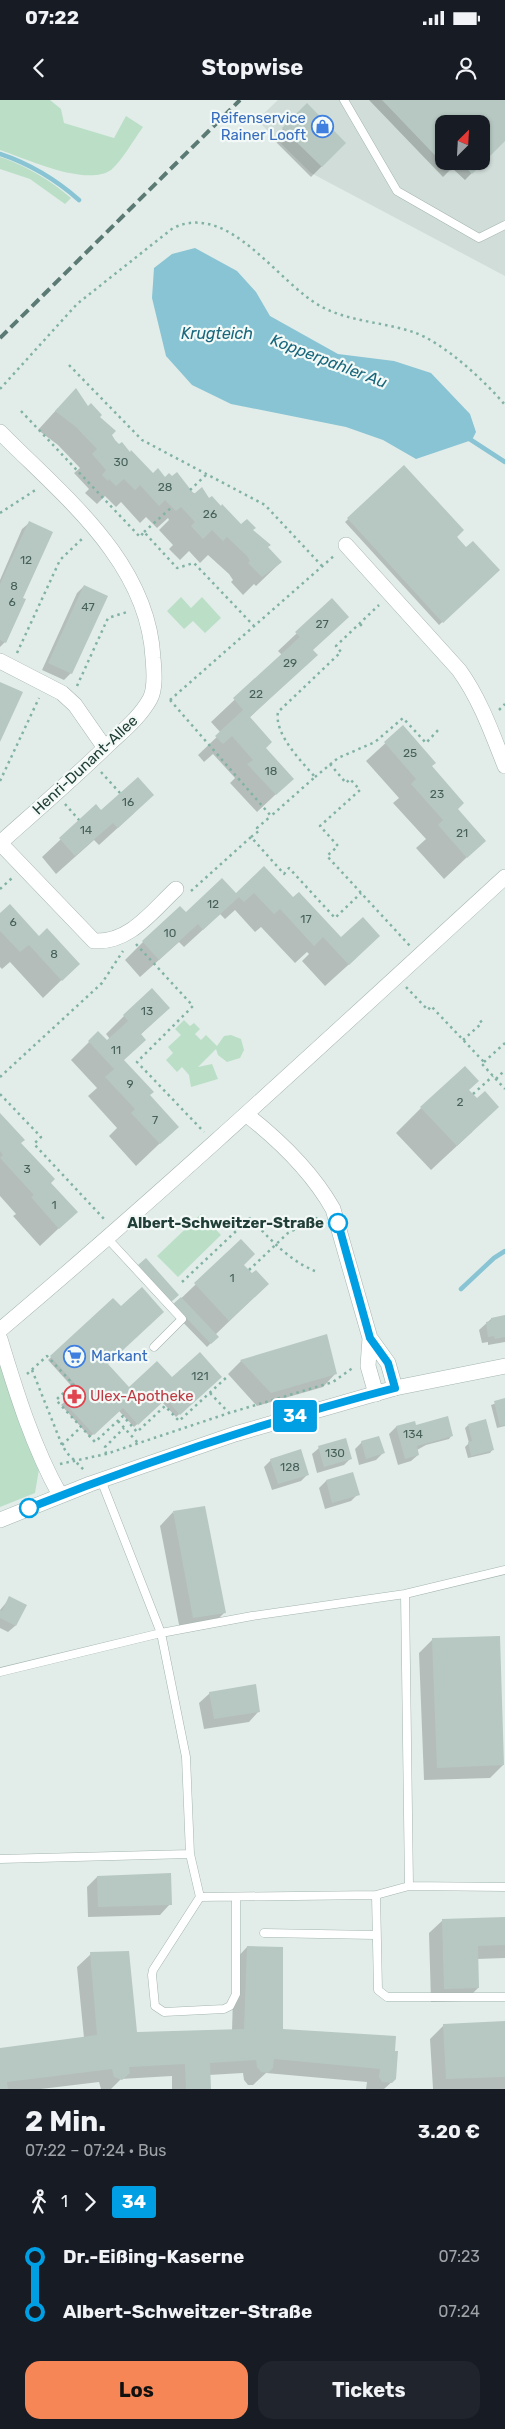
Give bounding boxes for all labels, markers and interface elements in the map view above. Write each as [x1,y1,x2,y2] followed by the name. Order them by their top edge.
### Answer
[25,6,79,29] text: 07:22
[25,54,53,82] icon: back
[202,54,303,81] text: Stopwise
[452,54,480,82] icon: person
[211,109,306,144] place label: Reifenservice Rainer Looft
[310,115,334,139] shop icon: Reifenservice Rainer Looft
[435,115,490,170] north arrow
[435,115,490,170] map controls
[181,324,253,343] water label: Krugteich
[268,330,390,392] water label: Kopperpahler Au
[114,455,128,469] house number: 30
[158,480,172,494] house number: 28
[203,507,217,521] house number: 26
[20,553,32,567] house number: 12
[10,579,18,593] house number: 8
[8,595,16,609] house number: 6
[81,600,95,614] house number: 47
[315,617,329,631] house number: 27
[283,656,297,670] house number: 29
[249,687,263,701] house number: 22
[29,712,141,818] street label: Henri-Dunant-Allee
[403,746,417,760] house number: 25
[265,764,277,778] house number: 18
[430,787,444,801] house number: 23
[122,795,134,809] house number: 16
[80,823,93,837] house number: 14
[456,826,468,840] house number: 21
[207,897,219,911] house number: 12
[300,912,312,926] house number: 17
[9,915,17,929] house number: 6
[164,926,176,940] house number: 10
[50,947,58,961] house number: 8
[141,1004,153,1018] house number: 13
[111,1043,121,1057] house number: 11
[126,1077,134,1091] house number: 9
[456,1095,464,1109] house number: 2
[152,1113,158,1127] house number: 7
[23,1162,31,1176] house number: 3
[51,1198,57,1212] house number: 1
[328,1213,348,1233] marker: Albert-Schweitzer-Straße
[127,1214,324,1232] place label: Albert-Schweitzer-Straße
[229,1271,235,1285] house number: 1
[63,1344,87,1368] supermarket icon: Markant
[91,1347,148,1365] place label: Markant
[191,1369,209,1383] house number: 121
[62,1384,86,1408] pharmacy icon: Ulex-Apotheke
[90,1387,194,1405] place label: Ulex-Apotheke
[272,1400,318,1432] line badge: 34
[283,1405,307,1427] text: 34
[403,1427,423,1441] house number: 134
[325,1446,345,1460] house number: 130
[280,1460,300,1474] house number: 128
[19,1498,39,1518] unlabelled marker
[25,2105,106,2138] text: 2 Min.
[418,2120,480,2143] text: 3.20 €
[25,2141,167,2160] text: 07:22 – 07:24 · Bus
[25,2188,53,2216] icon: walk
[76,2188,104,2216] icon: forward
[122,2191,146,2213] text: 34
[61,2192,68,2211] text: 1
[63,2245,244,2268] text: Dr.-Eißing-Kaserne
[439,2247,480,2266] text: 07:23
[63,2300,312,2323] text: Albert-Schweitzer-Straße
[438,2302,480,2321] text: 07:24
[25,2361,248,2419] button: Los
[258,2361,480,2419] button: Tickets

